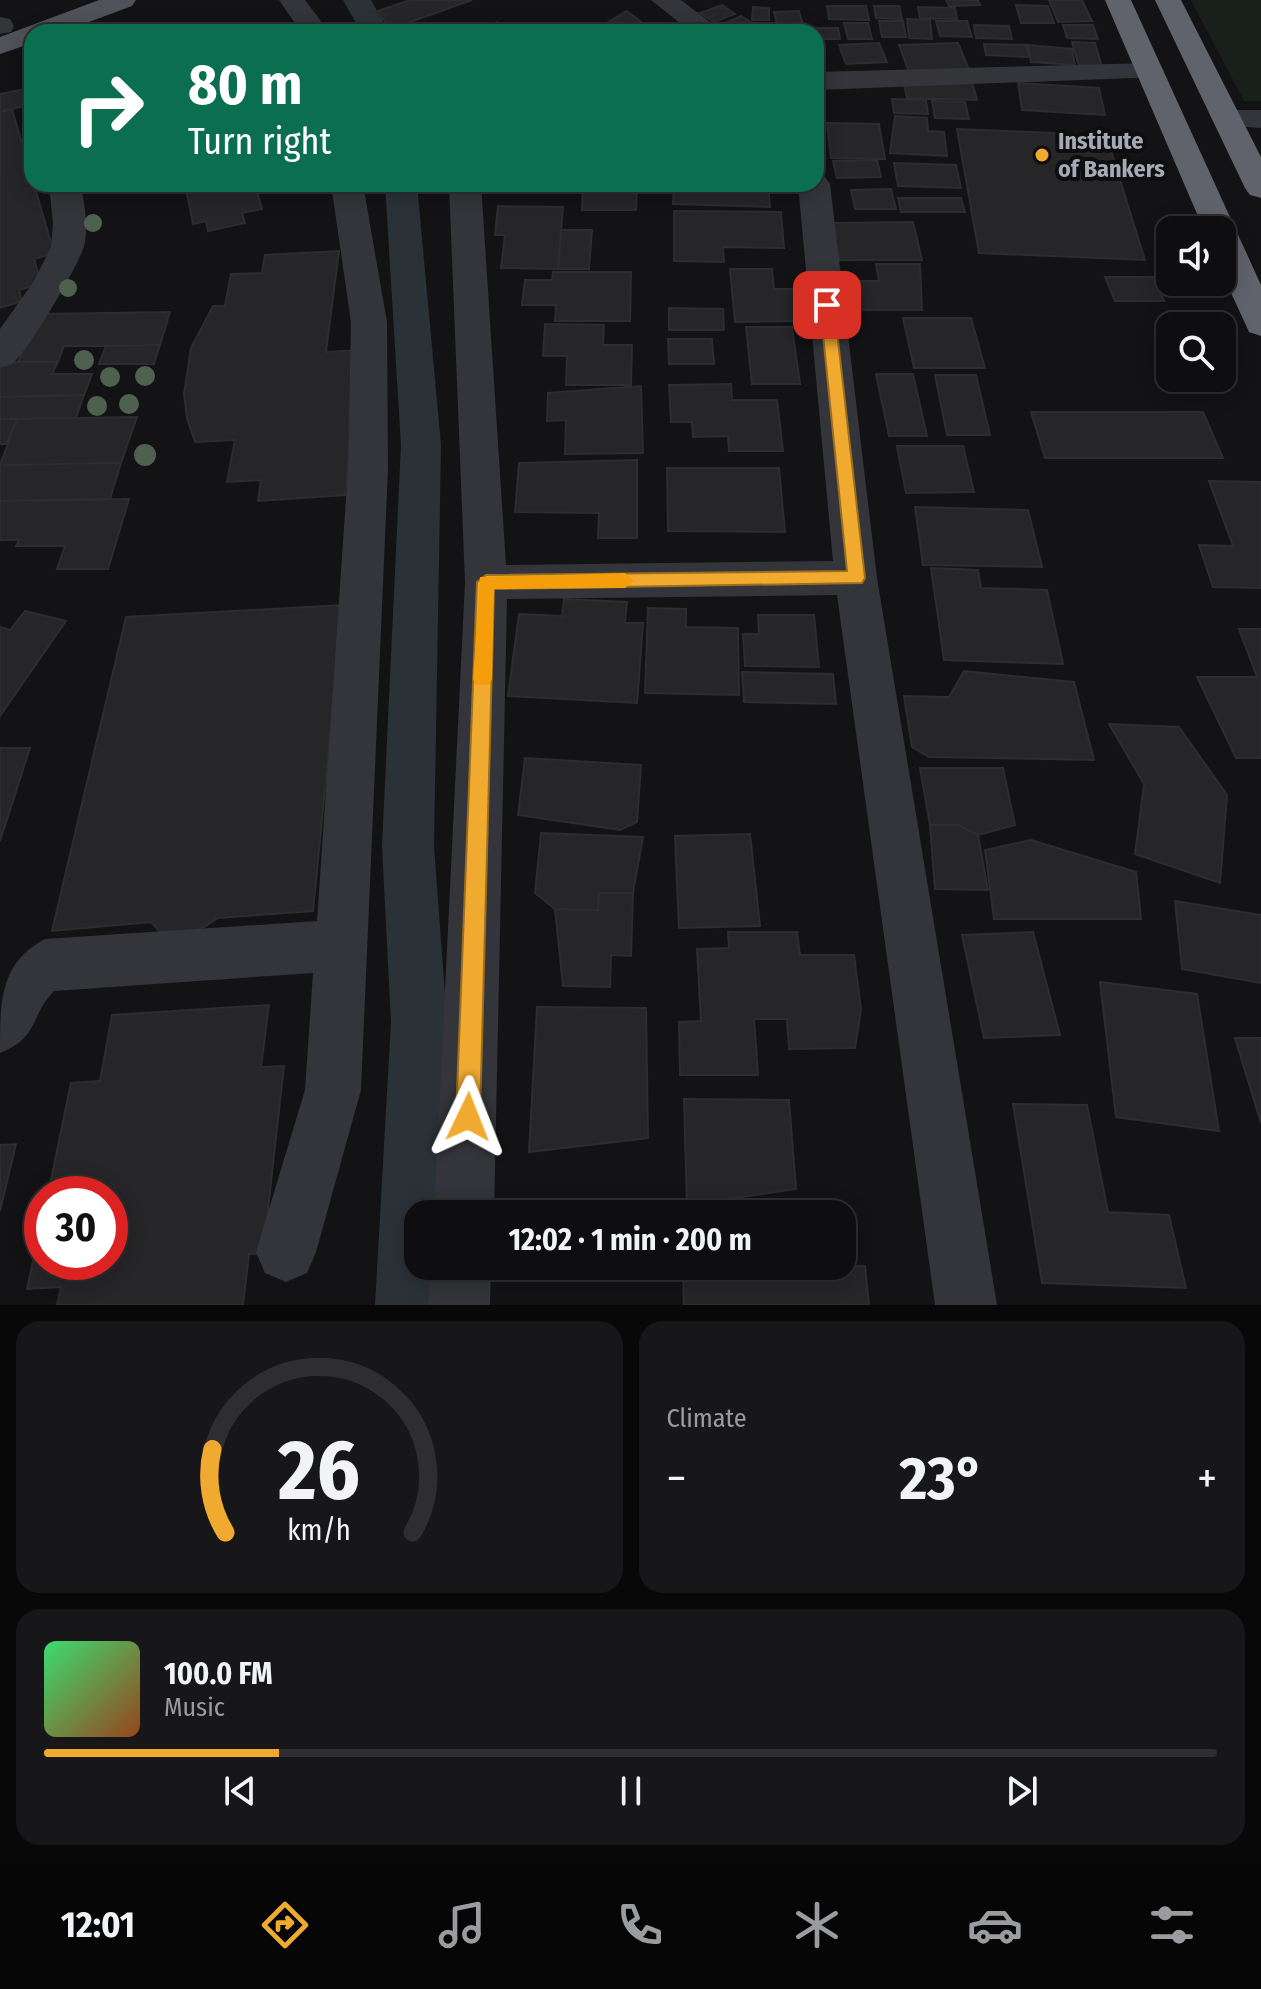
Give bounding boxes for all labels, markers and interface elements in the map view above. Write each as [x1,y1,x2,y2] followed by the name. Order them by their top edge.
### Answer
[188,52,303,119] text: 80 m
[56,56,160,160] icon: right
[188,120,331,164] text: Turn right
[1058,127,1165,183] place label: Institute of Bankers
[1033,146,1051,164] marker: Institute of Bankers
[1156,216,1236,392] map controls
[1156,216,1236,296] button: sound
[793,271,861,339] pin
[805,283,849,327] icon: arrive
[1156,312,1236,392] button: search
[426,1075,510,1159] position arrow
[24,1176,128,1280] speed limit sign: 30
[508,1222,752,1258] text: 12:02 · 1 min · 200 m
[667,1403,747,1434] text: Climate
[277,1421,360,1521] text: 26
[900,1443,984,1515] text: 23°
[667,1452,686,1505] text: −
[1197,1452,1217,1505] text: +
[287,1513,351,1548] text: km/h
[164,1656,273,1692] text: 100.0 FM
[164,1692,225,1723] text: Music
[218,1769,262,1813] icon: previous
[609,1769,653,1813] icon: pause
[1000,1769,1044,1813] icon: next
[257,1897,313,1953] icon: directions
[434,1897,490,1953] icon: music
[612,1897,668,1953] icon: phone
[789,1897,845,1953] icon: climate
[967,1897,1023,1953] icon: car
[1144,1897,1200,1953] icon: filters
[61,1903,135,1947] text: 12:01

